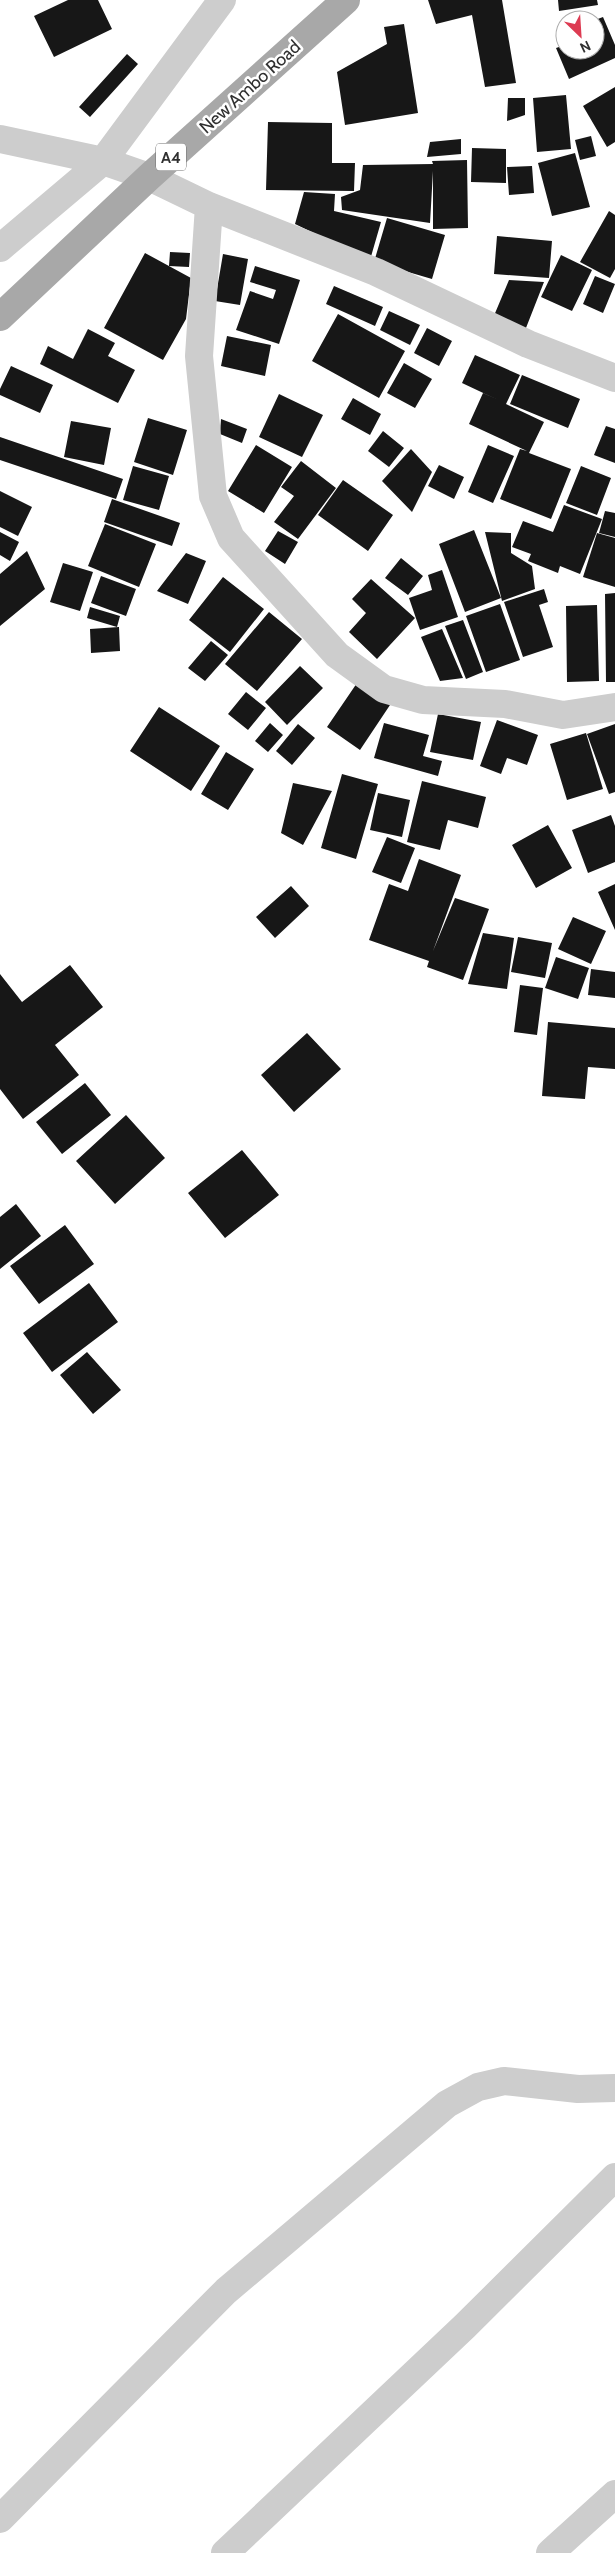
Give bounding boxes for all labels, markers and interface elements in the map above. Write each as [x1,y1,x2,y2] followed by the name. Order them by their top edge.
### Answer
[555,10,605,60] north arrow
[195,36,305,138] street label: New Ambo Road
[577,37,594,57] text: N
[156,144,186,170] road number: A4

